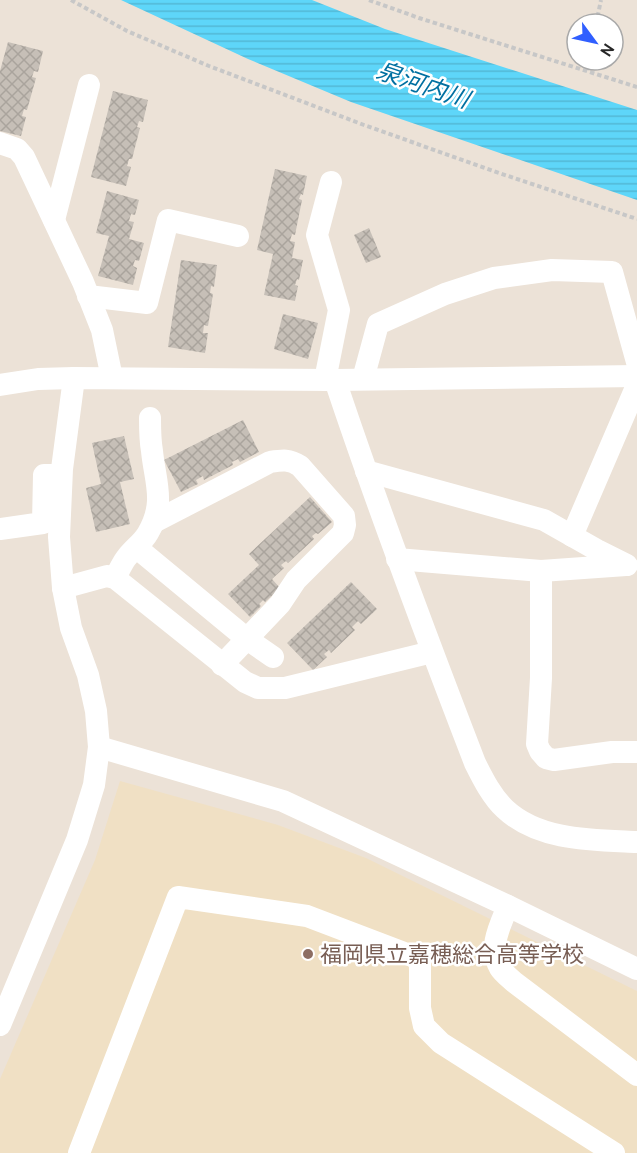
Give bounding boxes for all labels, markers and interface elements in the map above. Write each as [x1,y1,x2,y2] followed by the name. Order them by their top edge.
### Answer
[565,12,625,72] north arrow
[596,40,618,60] text: N
[373,55,476,115] water label: 泉河内川
[320,941,584,968] place label: 福岡県立嘉穂総合高等学校
[301,947,315,961] marker: 福岡県立嘉穂総合高等学校

